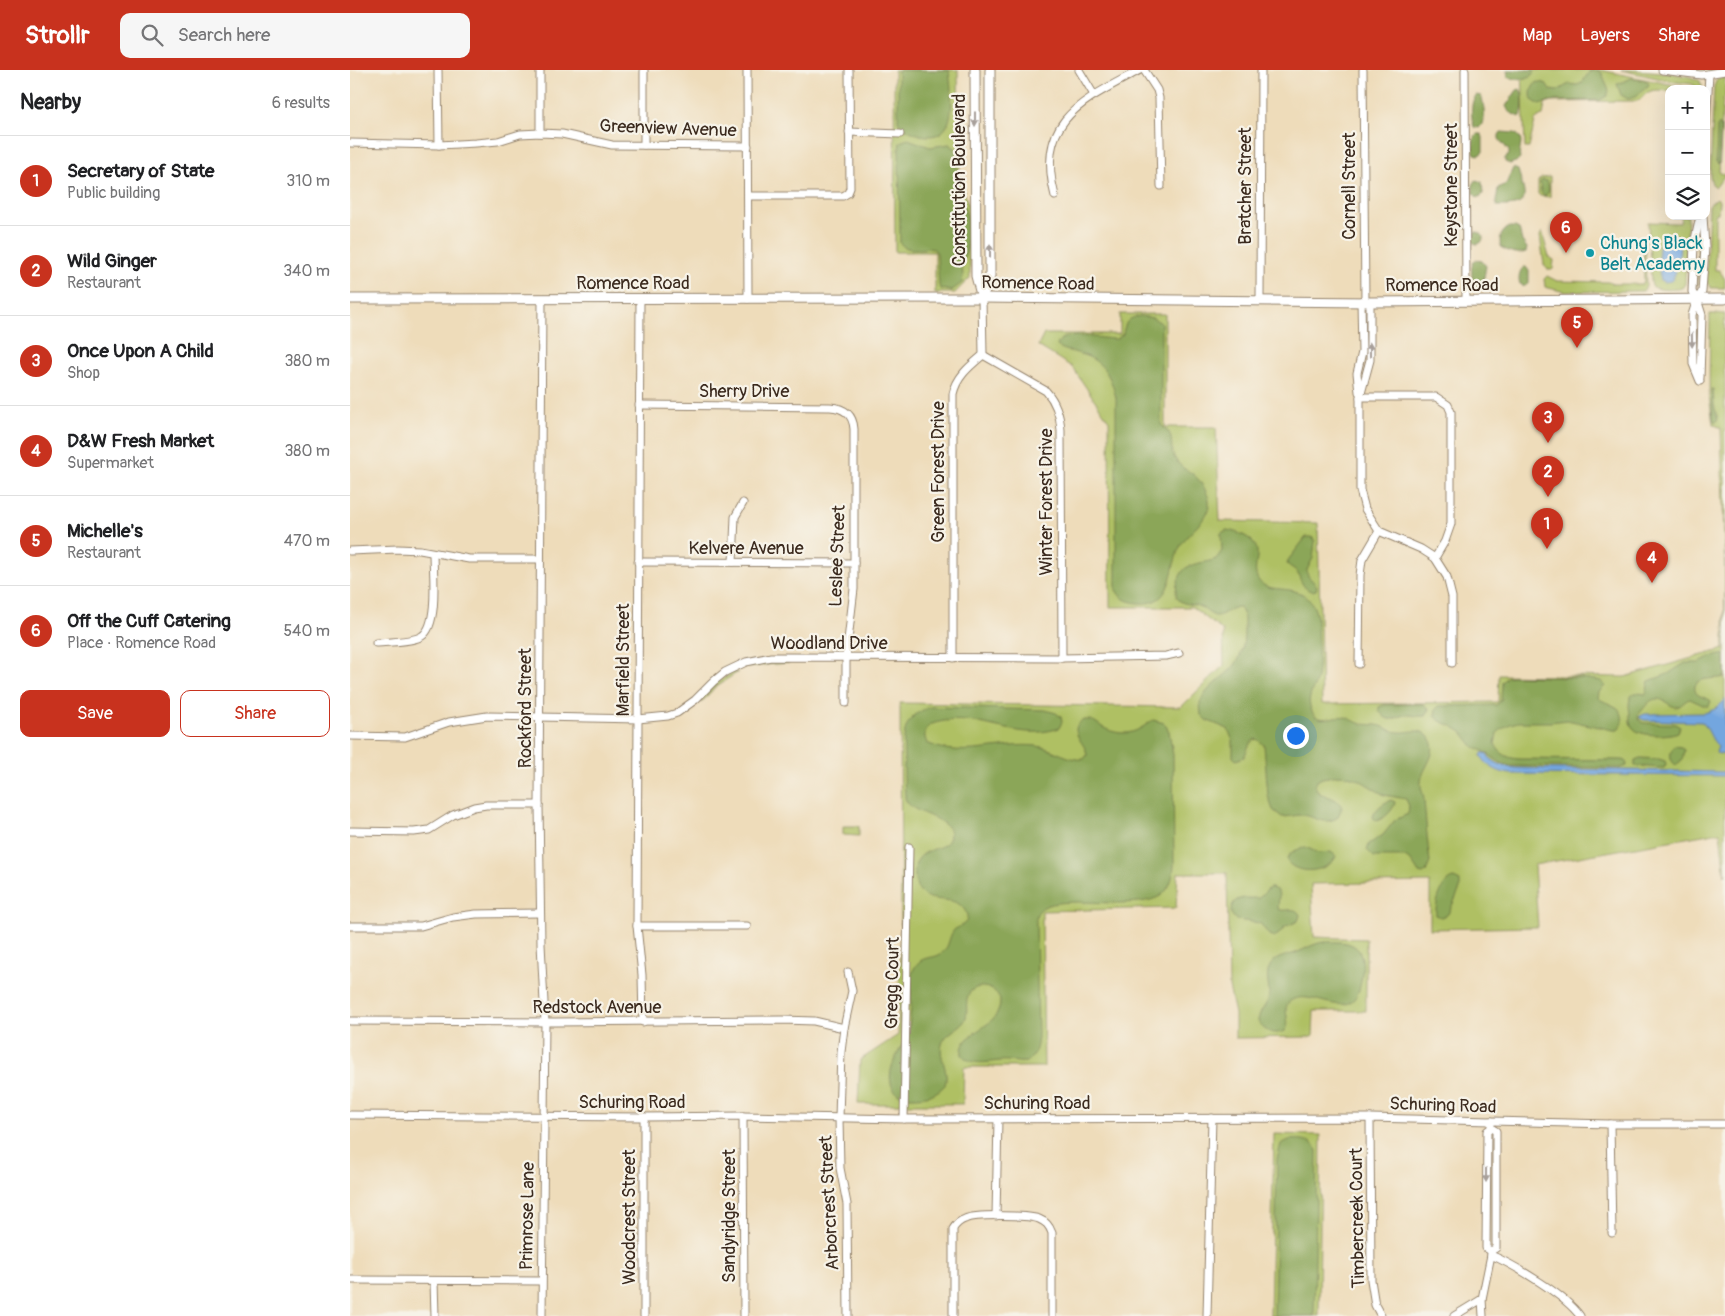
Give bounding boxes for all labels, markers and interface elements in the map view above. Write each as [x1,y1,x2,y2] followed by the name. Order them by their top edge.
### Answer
[120,13,470,58] search box
[25,21,90,50] text: Strollr
[138,21,166,49] icon: search
[178,23,270,47] text: Search here
[1523,24,1552,47] text: Map
[1580,24,1630,47] text: Layers
[1658,24,1700,47] text: Share
[1665,85,1710,220] map controls
[1665,85,1710,130] button: +
[20,89,81,116] text: Nearby
[272,93,330,113] text: 6 results
[948,94,971,266] street label: Constitution Boulevard
[972,111,980,127] one-way arrow
[599,115,737,142] street label: Greenview Avenue
[1440,122,1463,247] street label: Keystone Street
[1234,127,1257,245] street label: Bratcher Street
[1665,130,1710,175] button: −
[1338,131,1361,240] street label: Cornell Street
[67,159,214,183] text: Secretary of State
[33,171,39,191] text: 1
[286,171,330,191] text: 310 m
[1665,175,1710,220] button: layers
[67,183,160,203] text: Public building
[1550,212,1582,253] pin: 6
[1600,232,1705,276] place label: Chung's Black Belt Academy
[986,243,994,259] one-way arrow
[1584,247,1596,259] marker: Chung's Black Belt Academy
[67,249,157,273] text: Wild Ginger
[32,261,40,281] text: 2
[283,261,330,281] text: 340 m
[981,271,1095,296] street label: Romence Road
[576,272,690,295] street label: Romence Road
[67,273,141,293] text: Restaurant
[1385,274,1499,297] street label: Romence Road
[1561,307,1593,348] pin: 5
[1689,333,1697,349] one-way arrow
[67,339,214,363] text: Once Upon A Child
[1366,342,1374,358] one-way arrow
[32,351,40,371] text: 3
[284,351,330,371] text: 380 m
[67,363,100,383] text: Shop
[699,380,789,403] street label: Sherry Drive
[927,401,950,543] street label: Green Forest Drive
[1532,402,1564,443] pin: 3
[1035,428,1058,576] street label: Winter Forest Drive
[67,429,214,453] text: D&W Fresh Market
[31,441,41,461] text: 4
[284,441,330,461] text: 380 m
[67,453,154,473] text: Supermarket
[1532,456,1564,497] pin: 2
[824,504,851,607] street label: Leslee Street
[1531,508,1563,549] pin: 1
[67,519,143,543] text: Michelle's
[32,531,40,551] text: 5
[284,531,330,551] text: 470 m
[688,537,804,560] street label: Kelvere Avenue
[1636,542,1668,583] pin: 4
[67,543,141,563] text: Restaurant
[612,603,635,716] street label: Marfield Street
[67,609,231,633] text: Off the Cuff Catering
[31,621,41,641] text: 6
[283,621,330,641] text: 540 m
[771,632,888,655] street label: Woodland Drive
[67,633,216,653] text: Place · Romence Road
[514,647,537,768] street label: Rockford Street
[20,690,170,737] button: Save
[180,690,330,737] button: Share
[1283,723,1309,749] your location
[880,936,905,1029] street label: Gregg Court
[533,996,662,1019] street label: Redstock Avenue
[578,1091,686,1114] street label: Schuring Road
[983,1092,1091,1115] street label: Schuring Road
[1389,1092,1497,1119] street label: Schuring Road
[814,1134,845,1271] street label: Arborcrest Street
[1345,1147,1370,1289] street label: Timbercreek Court
[618,1148,641,1285] street label: Woodcrest Street
[718,1148,741,1283] street label: Sandyridge Street
[515,1162,540,1270] street label: Primrose Lane
[1482,1167,1490,1183] one-way arrow

